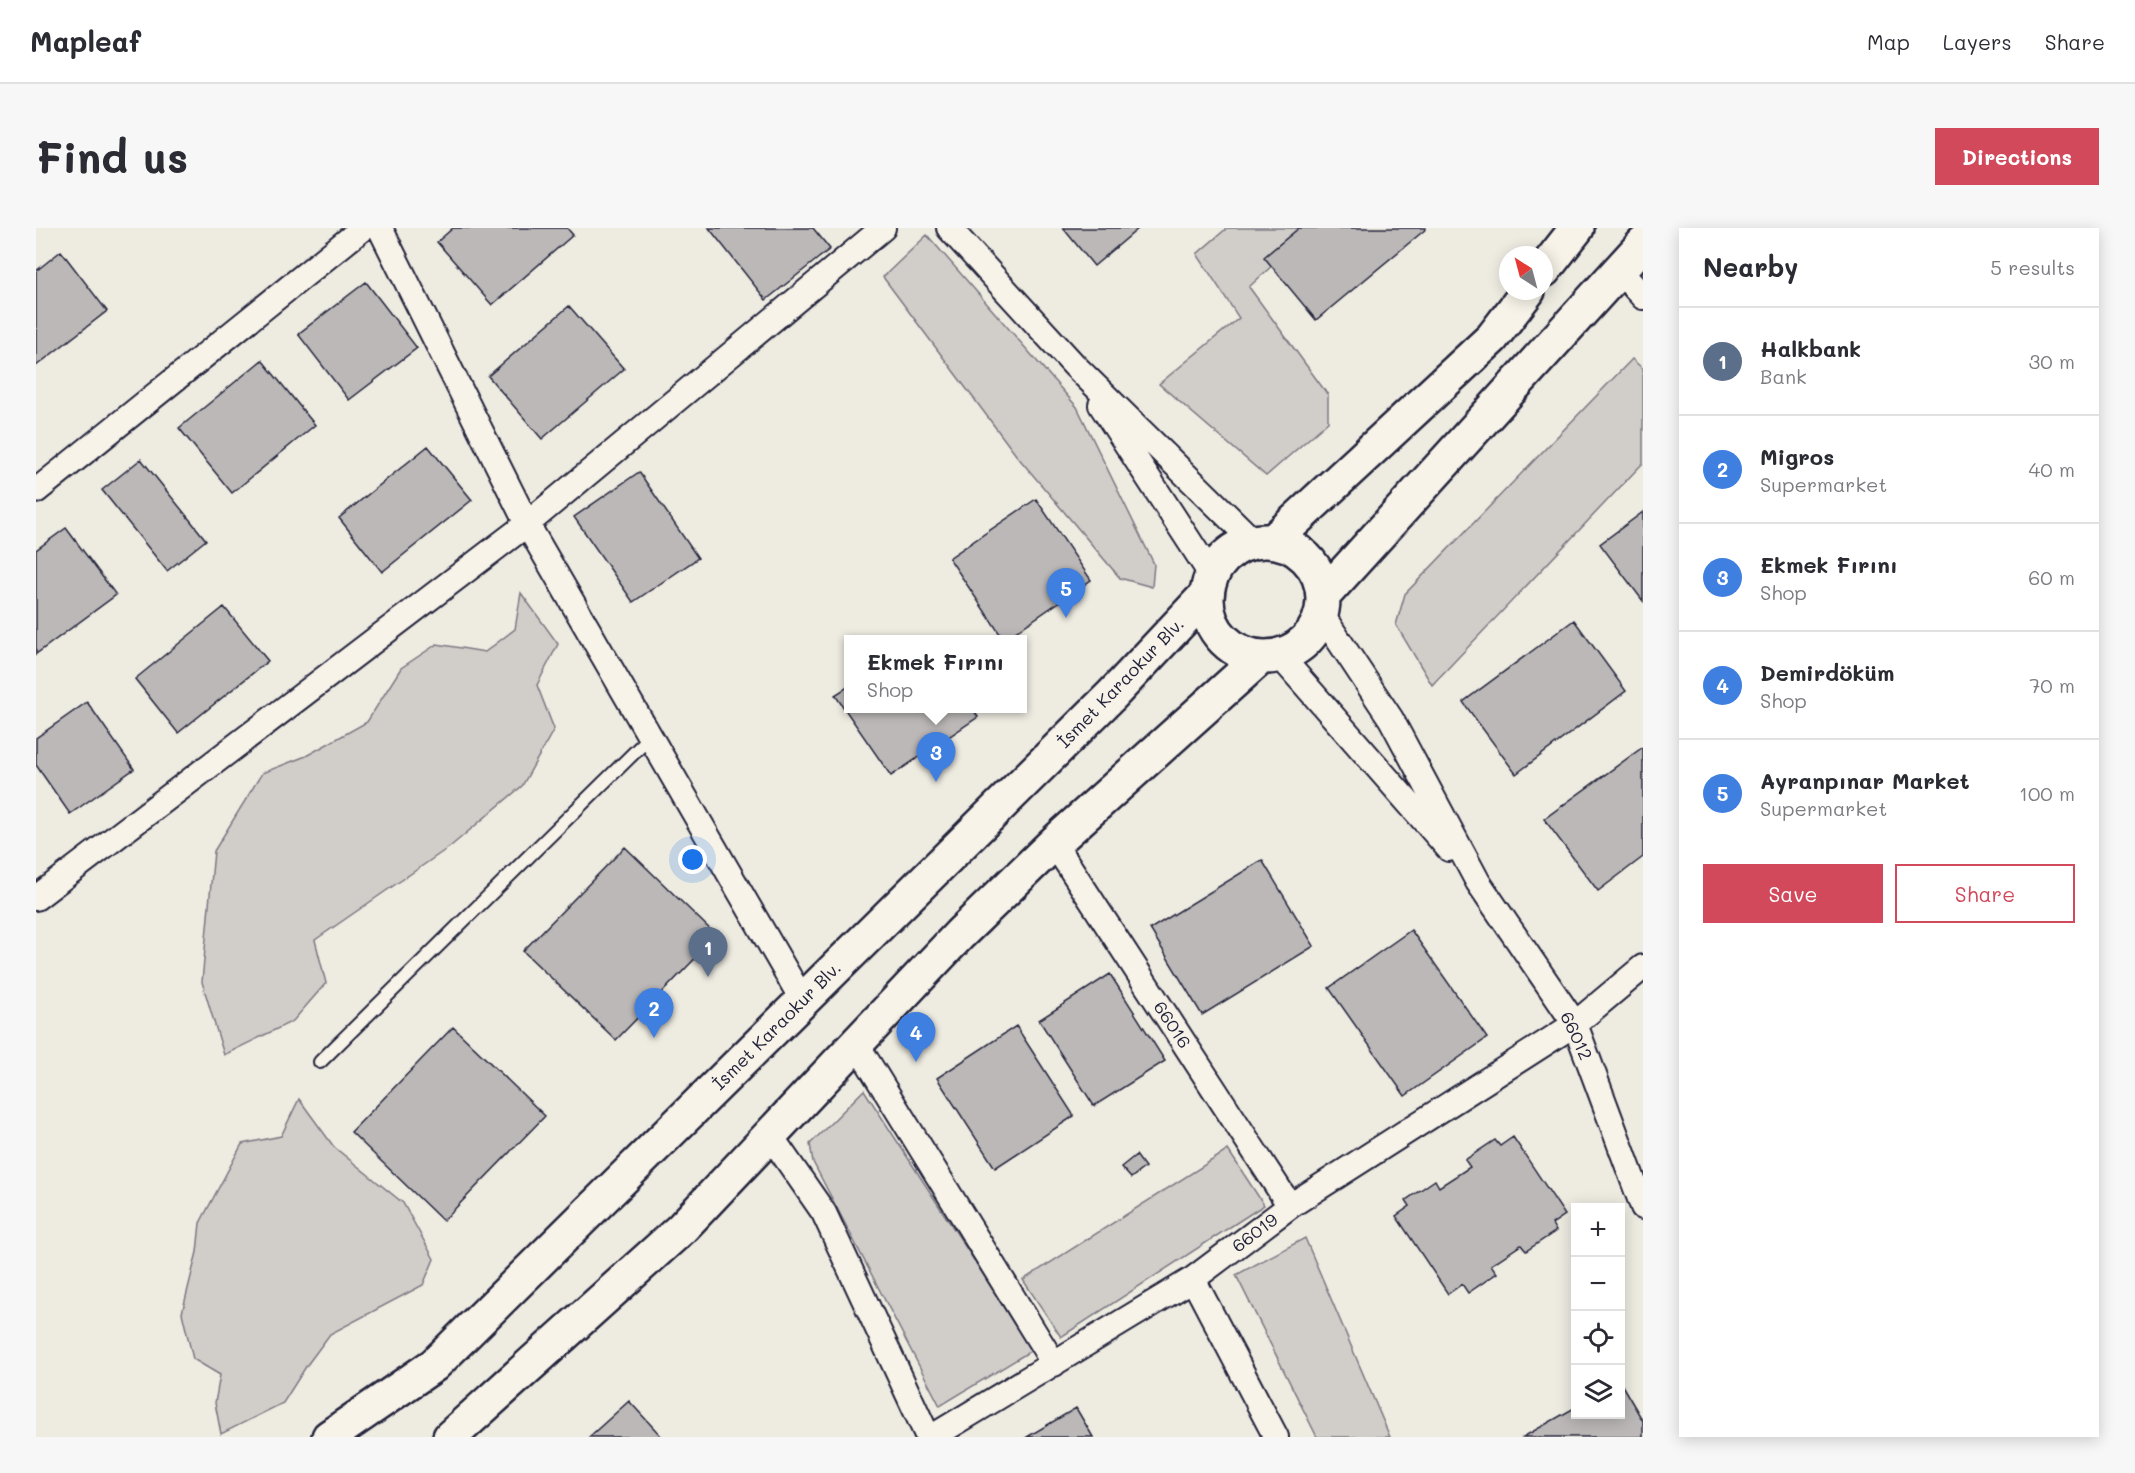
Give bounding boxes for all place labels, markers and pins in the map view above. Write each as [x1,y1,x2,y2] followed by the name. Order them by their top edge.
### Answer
[1046,568,1086,618] pin: 5
[916,732,956,782] pin: 3
[688,928,728,977] pin: 1
[634,988,674,1038] pin: 2
[896,1012,936,1062] pin: 4

